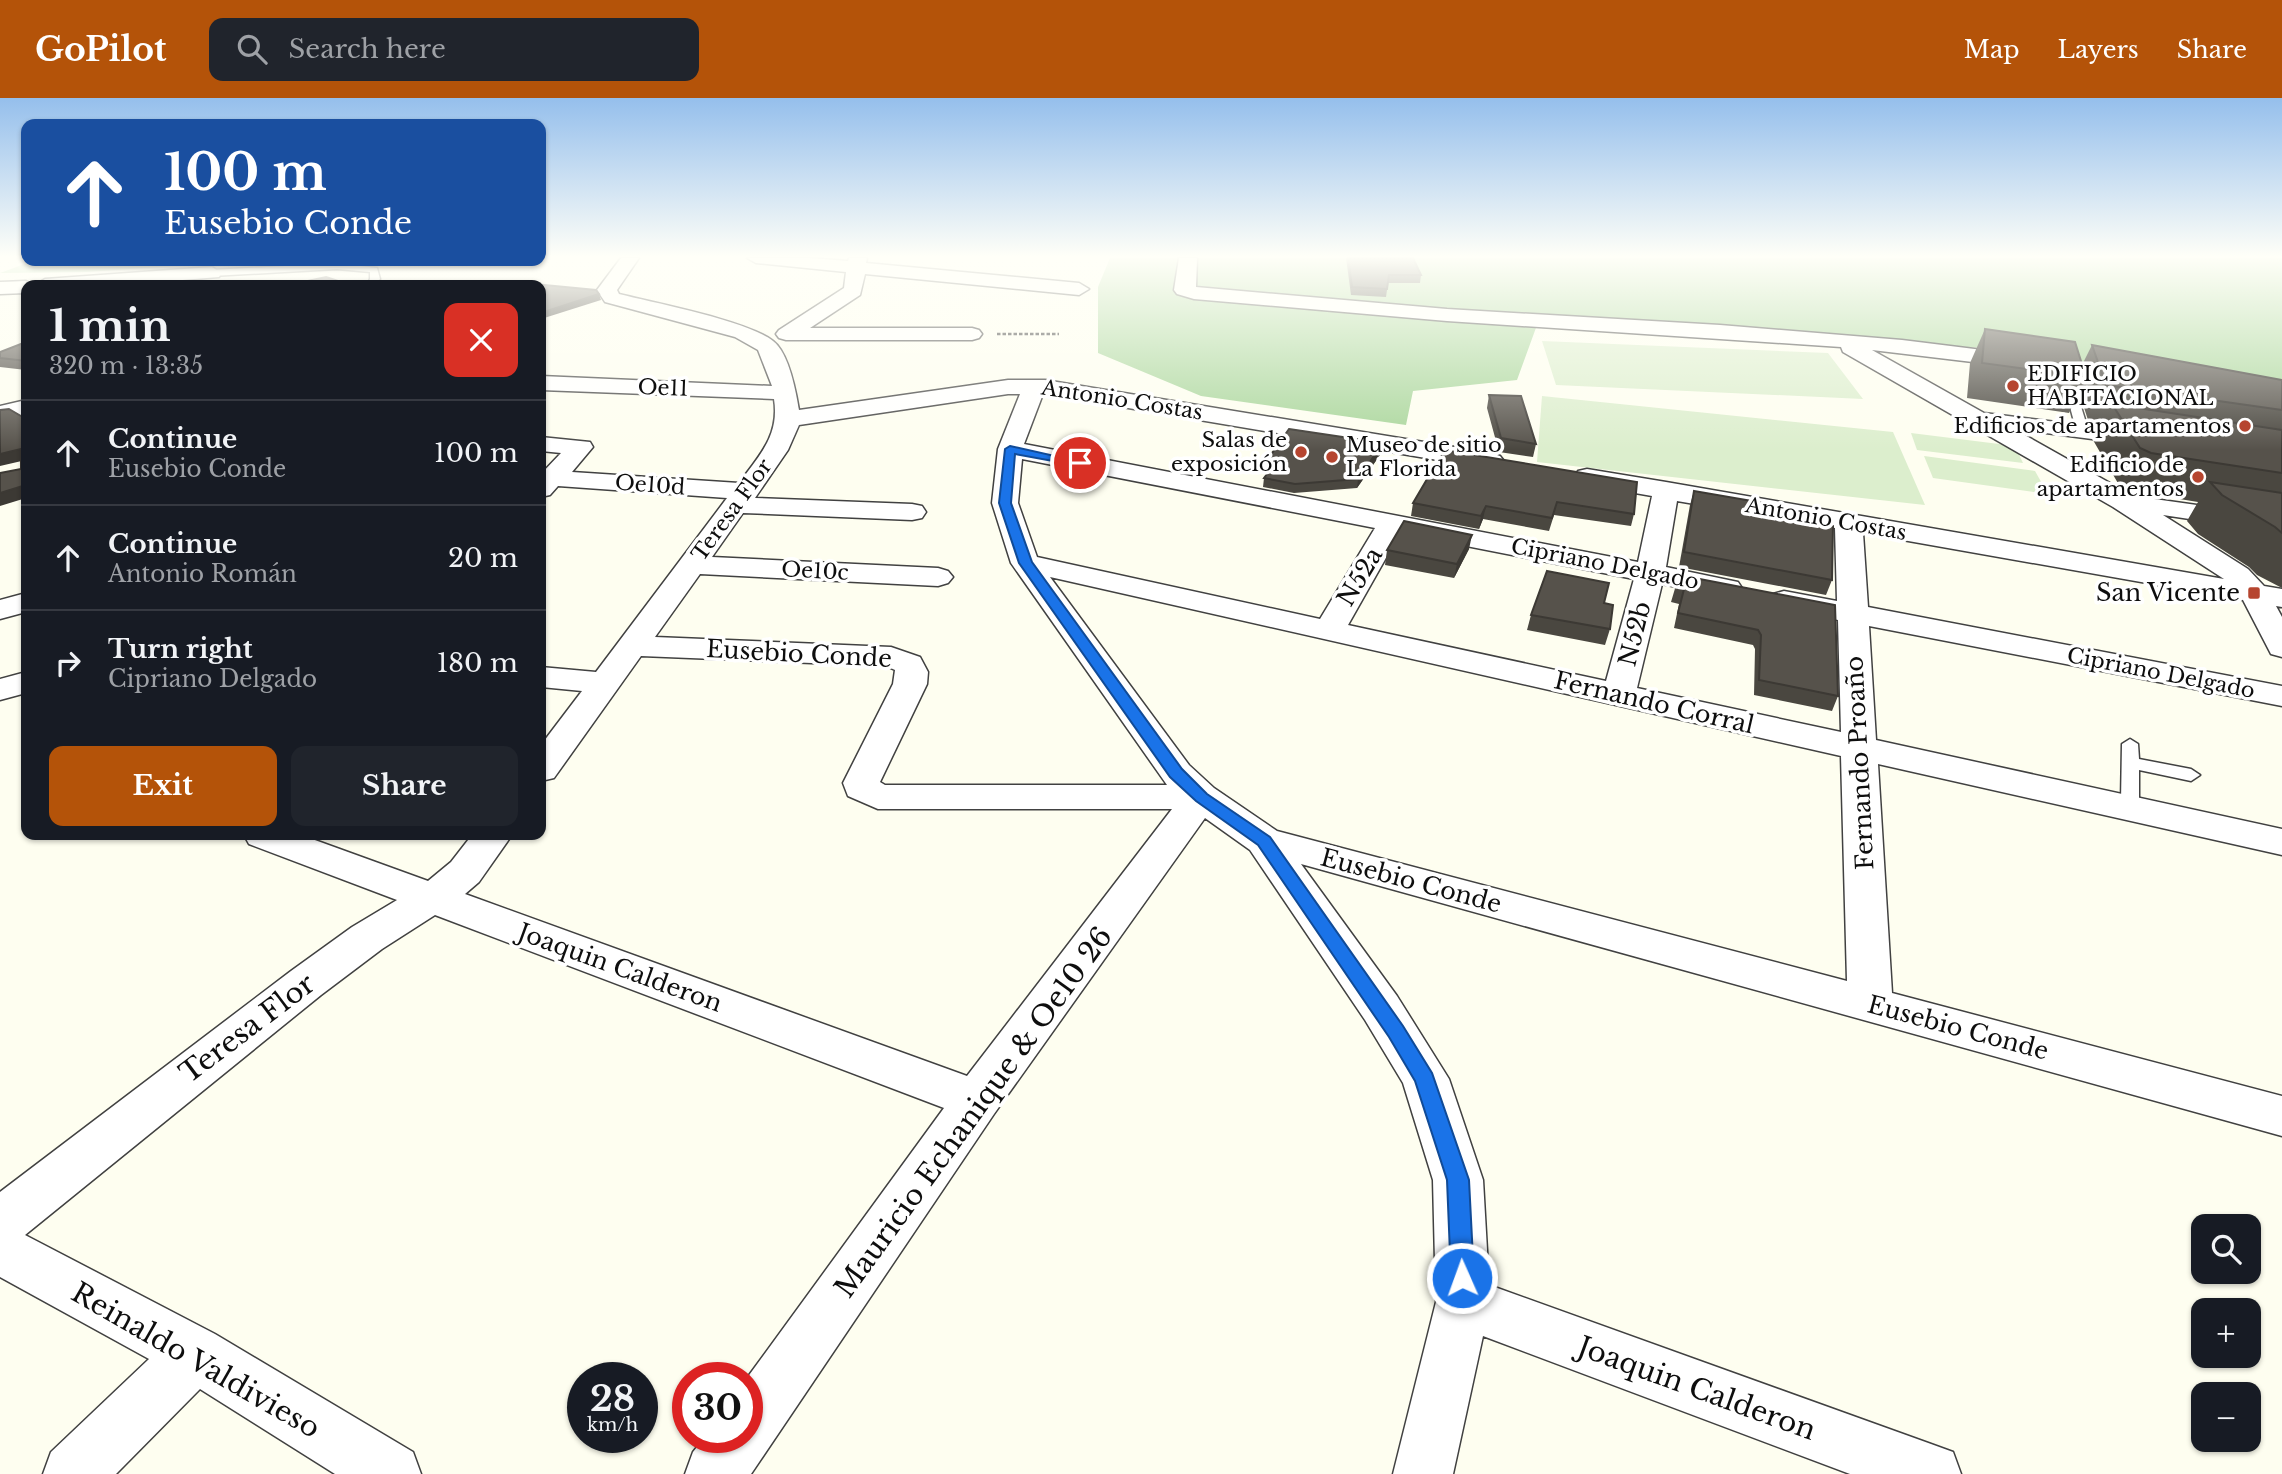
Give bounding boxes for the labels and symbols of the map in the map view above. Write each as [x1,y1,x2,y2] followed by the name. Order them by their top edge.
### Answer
[2027,361,2213,411] place label: EDIFICIO HABITACIONAL
[637,374,689,402] street label: Oe11
[1038,374,1205,426] street label: Antonio Costas
[2005,378,2021,394] marker: EDIFICIO HABITACIONAL
[1953,413,2231,439] place label: Edificios de apartamentos
[2237,418,2253,434] marker: Edificios de apartamentos
[1171,427,1287,477] place label: Salas de exposición
[1346,432,1502,482] place label: Museo de sitio La Florida
[1050,433,1110,493] pin
[1293,444,1309,460] marker: Salas de exposición
[1324,449,1340,465] marker: Museo de sitio La Florida
[2037,452,2184,502] place label: Edificio de apartamentos
[686,454,778,566] street label: Teresa Flor
[2190,469,2206,485] marker: Edificio de apartamentos
[614,470,686,500] street label: Oe10d
[1743,492,1909,546] street label: Antonio Costas
[1509,533,1701,595] street label: Cipriano Delgado
[1331,542,1389,611] street label: N52a
[781,556,849,586] street label: Oe10c
[2096,578,2240,607] place label: San Vicente
[2246,585,2262,601] marker: San Vicente
[1612,598,1657,669] street label: N52b
[705,634,893,673] street label: Eusebio Conde
[2065,642,2257,704] street label: Cipriano Delgado
[1839,655,1880,871] street label: Fernando Proaño
[1551,665,1757,740] street label: Fernando Corral
[1318,842,1505,919] street label: Eusebio Conde
[511,916,726,1018] street label: Joaquin Calderon
[827,920,1120,1304] street label: Mauricio Echanique & Oe10 26
[173,966,322,1091] street label: Teresa Flor
[1865,989,2052,1066] street label: Eusebio Conde
[1425,1241,1499,1315] position arrow
[65,1275,326,1446] street label: Reinaldo Valdivieso
[1569,1328,1821,1448] street label: Joaquin Calderon
[672,1362,763,1453] speed limit sign: 30

